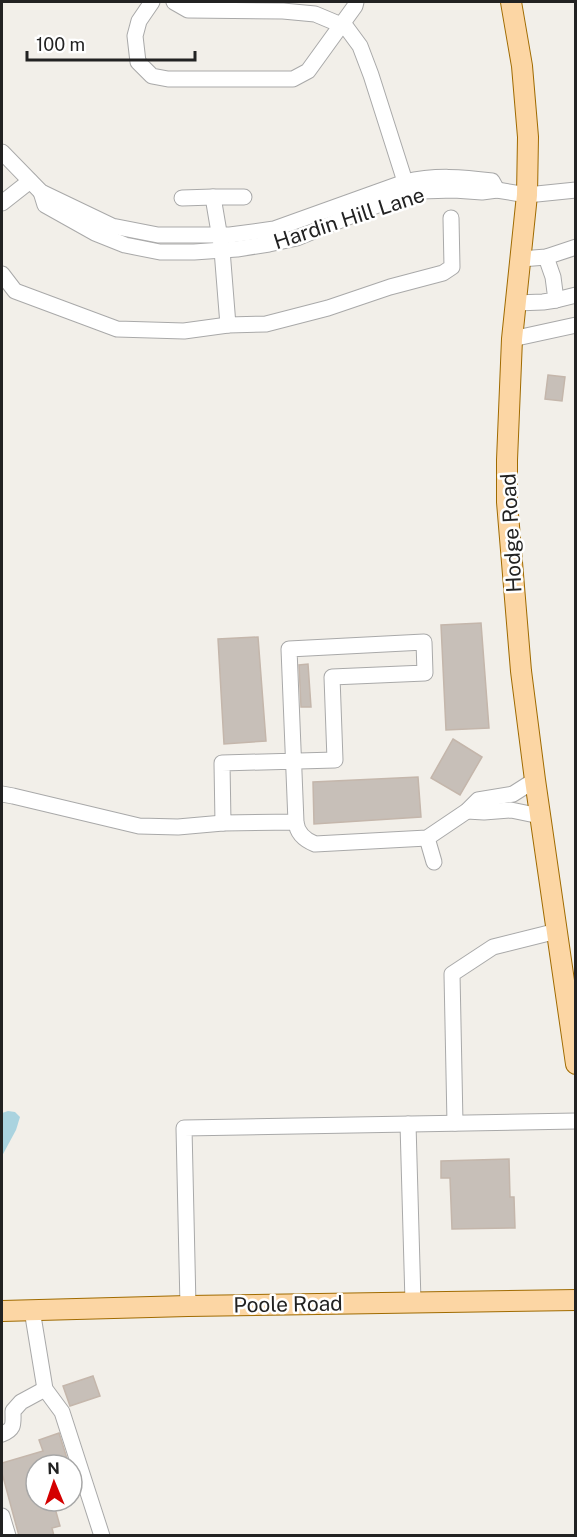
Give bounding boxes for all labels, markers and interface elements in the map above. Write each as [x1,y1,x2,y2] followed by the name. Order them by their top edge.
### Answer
[27,24,195,62] scale bar
[36,34,85,55] text: 100 m
[270,182,428,254] street label: Hardin Hill Lane
[495,473,527,593] street label: Hodge Road
[233,1291,343,1317] street label: Poole Road
[24,1453,84,1513] north arrow
[47,1459,60,1478] text: N

